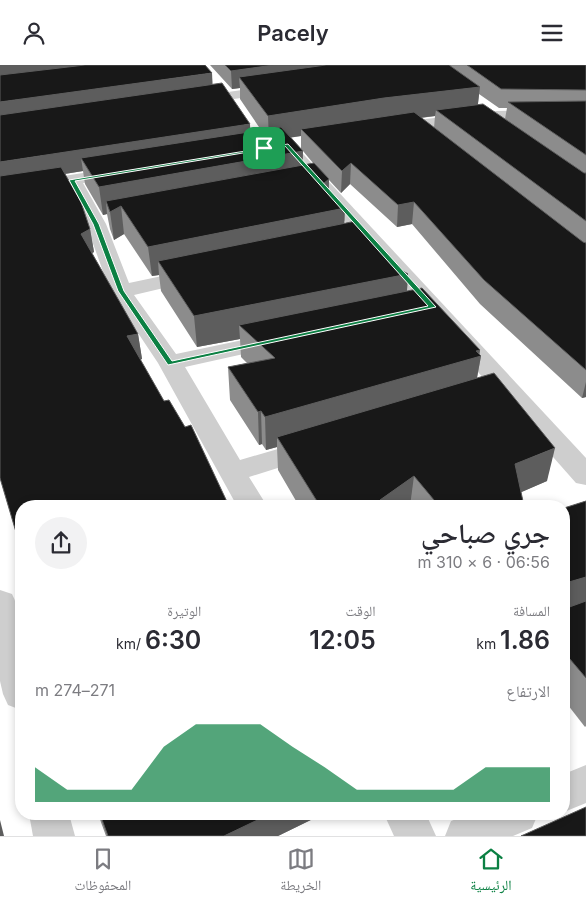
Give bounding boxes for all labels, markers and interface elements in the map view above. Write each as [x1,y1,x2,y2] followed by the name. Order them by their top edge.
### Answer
[20,19,48,47] icon: person
[538,19,566,47] icon: menu
[257,20,329,46] text: Pacely
[243,127,285,169] pin
[250,134,278,162] icon: arrive
[421,516,550,550] text: جري صباحي
[35,517,87,569] button: share
[418,552,550,572] text: 06:56 · 6 × 310 m
[167,602,201,619] text: الوتيرة
[346,602,376,619] text: الوقت
[513,602,550,619] text: المسافة
[145,625,201,655] text: 6:30
[309,625,376,655] text: 12:05
[500,625,550,655] text: 1.86
[116,635,145,652] text: /km
[476,635,500,652] text: km
[35,680,115,700] text: 271–274 m
[506,681,550,701] text: الارتفاع
[74,845,131,899] tab: المحفوظات
[280,845,321,899] tab: الخريطة
[470,845,512,899] tab: الرئيسية

